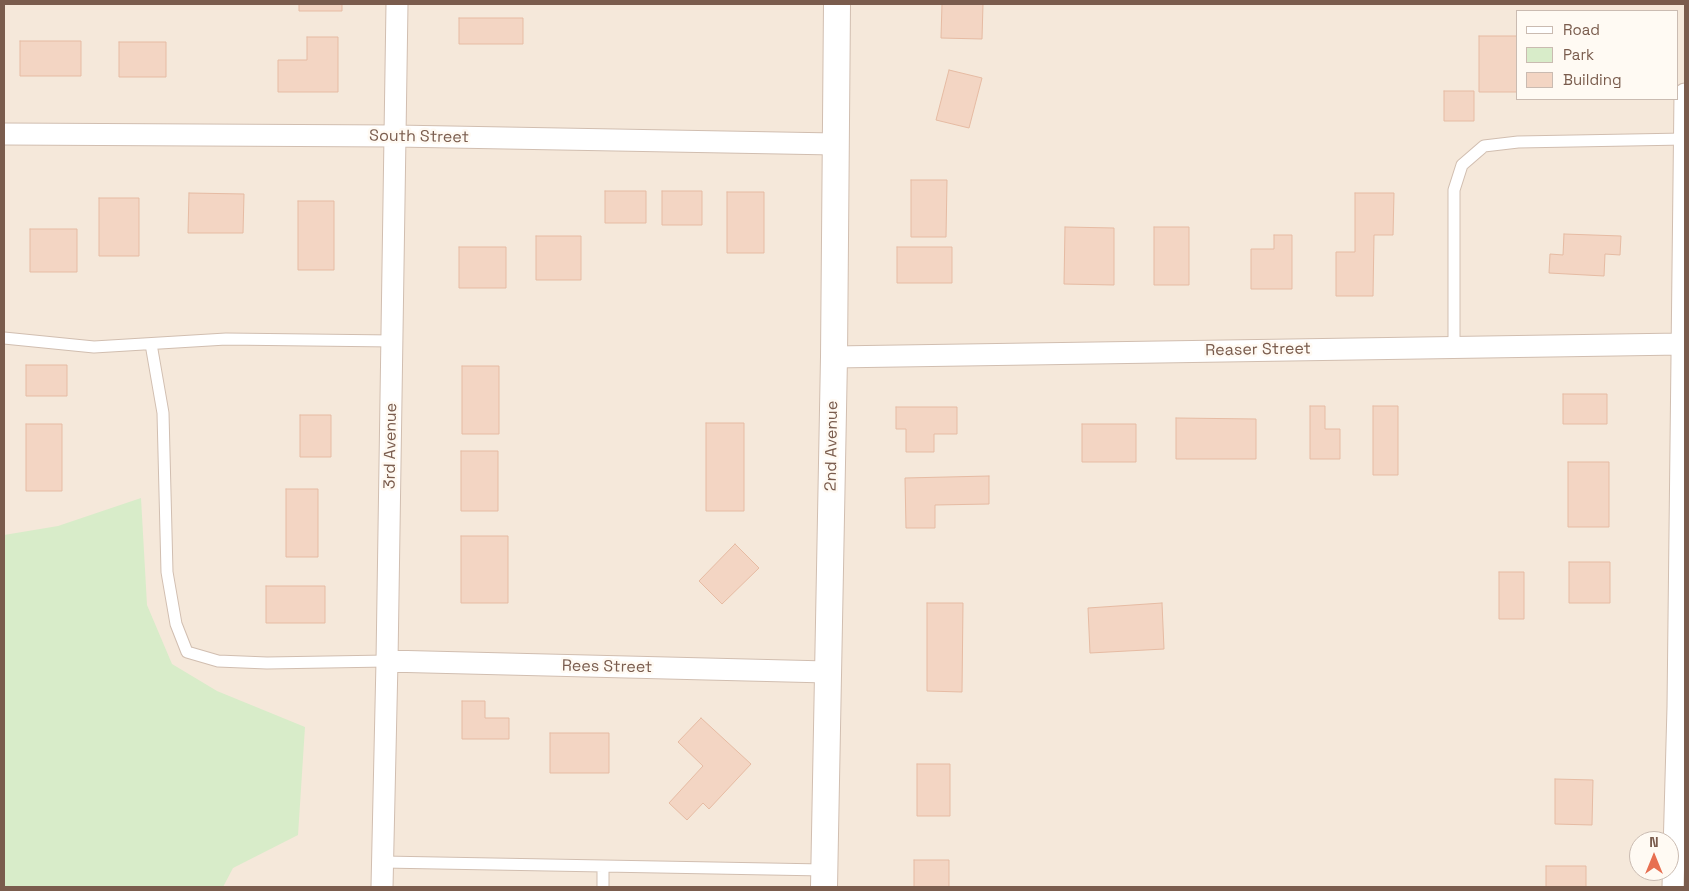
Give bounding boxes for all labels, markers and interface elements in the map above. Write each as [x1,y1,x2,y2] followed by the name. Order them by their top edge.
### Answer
[1516,10,1679,100] legend
[1563,20,1600,39] text: Road
[1563,45,1594,64] text: Park
[1563,70,1622,89] text: Building
[369,127,469,147] street label: South Street
[1205,339,1311,361] street label: Reaser Street
[822,401,842,491] street label: 2nd Avenue
[381,403,401,489] street label: 3rd Avenue
[562,657,652,677] street label: Rees Street
[1629,831,1679,881] north arrow
[1649,833,1659,851] text: N

